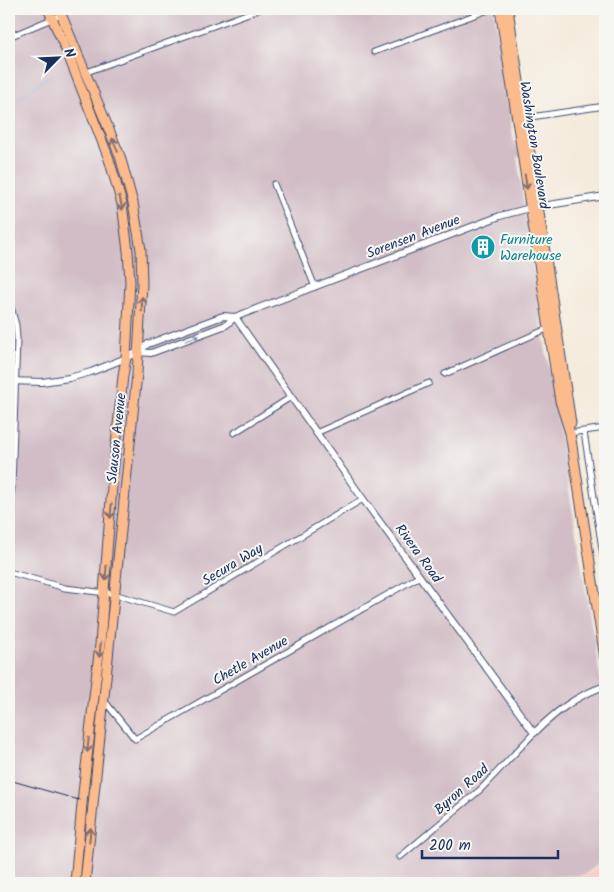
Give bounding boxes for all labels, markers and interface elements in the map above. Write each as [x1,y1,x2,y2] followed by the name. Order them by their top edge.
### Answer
[32,32,82,82] north arrow
[57,45,81,62] text: N
[513,80,555,212] street label: Washington Boulevard
[110,138,120,153] one-way arrow
[522,174,532,190] one-way arrow
[117,194,126,210] one-way arrow
[363,209,464,265] street label: Sorensen Avenue
[500,229,562,267] place label: Furniture Warehouse
[470,234,496,260] building icon: Furniture Warehouse
[137,296,146,312] one-way arrow
[184,333,199,342] one-way arrow
[101,391,133,484] street label: Slauson Avenue
[106,503,115,519] one-way arrow
[389,519,448,589] street label: Rivera Road
[198,538,268,592] street label: Secura Way
[101,565,110,581] one-way arrow
[209,630,293,691] street label: Chetle Avenue
[95,641,105,657] one-way arrow
[83,737,93,753] one-way arrow
[429,758,495,821] street label: Byron Road
[85,827,95,843] one-way arrow
[422,827,558,859] scale bar
[429,834,471,858] text: 200 m

